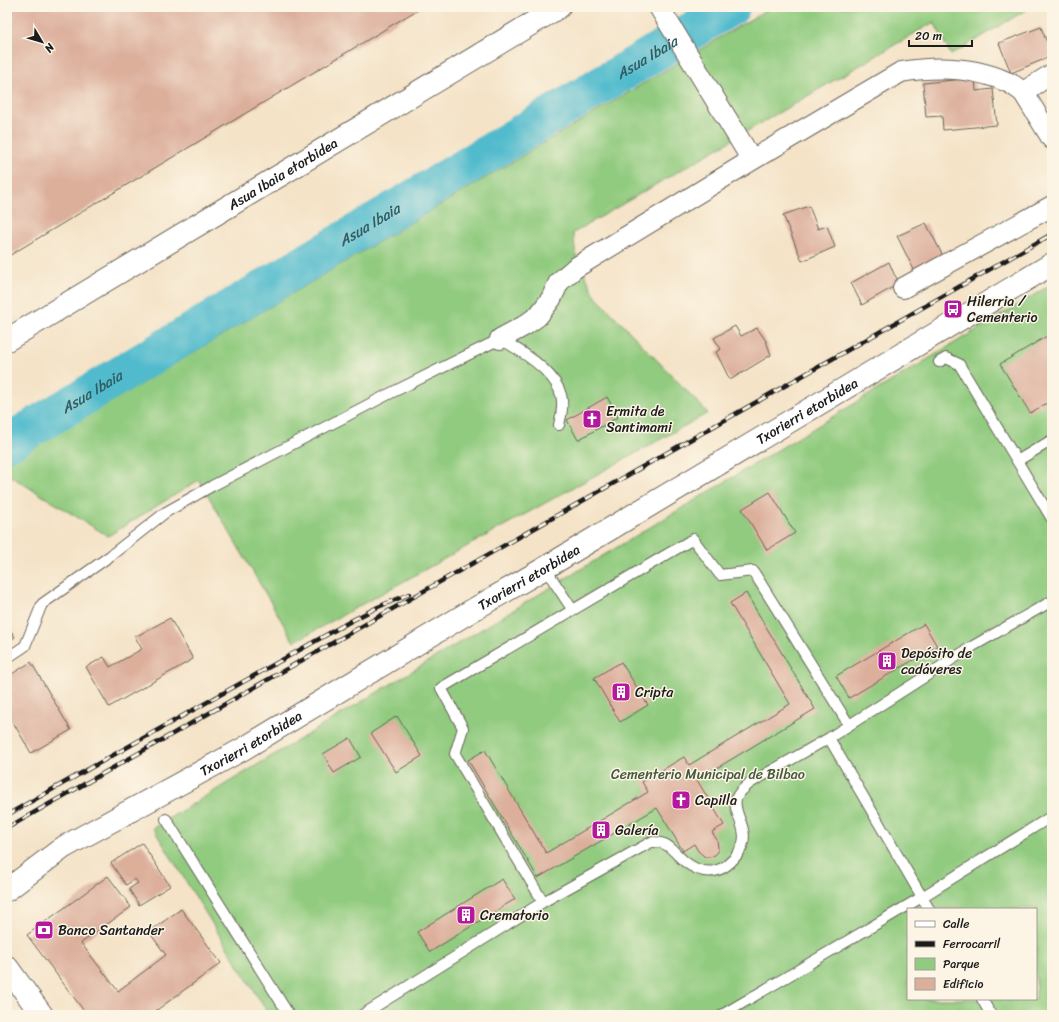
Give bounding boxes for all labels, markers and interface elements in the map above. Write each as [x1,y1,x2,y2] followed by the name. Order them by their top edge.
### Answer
[22,22,62,62] north arrow
[909,22,972,48] scale bar
[915,25,942,47] text: 20 m
[610,28,685,87] water label: Asua Ibaia
[39,38,60,57] text: N
[222,131,343,217] street label: Asua Ibaia etorbidea
[333,195,407,254] water label: Asua Ibaia
[967,289,1038,330] place label: Hilerria / Cementerio
[942,298,964,320] bus stop icon: Hilerria / Cementerio
[55,362,130,421] water label: Asua Ibaia
[751,371,863,451] street label: Txorierri etorbidea
[606,399,673,440] place label: Ermita de Santimami
[581,408,603,430] church icon: Ermita de Santimami
[473,537,585,617] street label: Txorierri etorbidea
[901,641,972,682] place label: Depósito de cadáveres
[876,650,898,672] building icon: Depósito de cadáveres
[635,680,674,705] place label: Cripta
[610,681,632,703] building icon: Cripta
[195,703,307,783] street label: Txorierri etorbidea
[611,762,805,787] park label: Cementerio Municipal de Bilbao
[695,788,737,813] place label: Capilla
[670,789,692,811] church icon: Capilla
[615,818,659,843] place label: Galería
[590,819,612,841] building icon: Galería
[480,903,549,928] place label: Crematorio
[455,904,477,926] building icon: Crematorio
[907,908,1037,1000] legend
[943,913,970,935] text: Calle
[58,918,165,943] place label: Banco Santander
[33,919,55,941] bank icon: Banco Santander
[943,933,1001,955] text: Ferrocarril
[943,953,980,975] text: Parque
[943,973,983,995] text: Edificio

